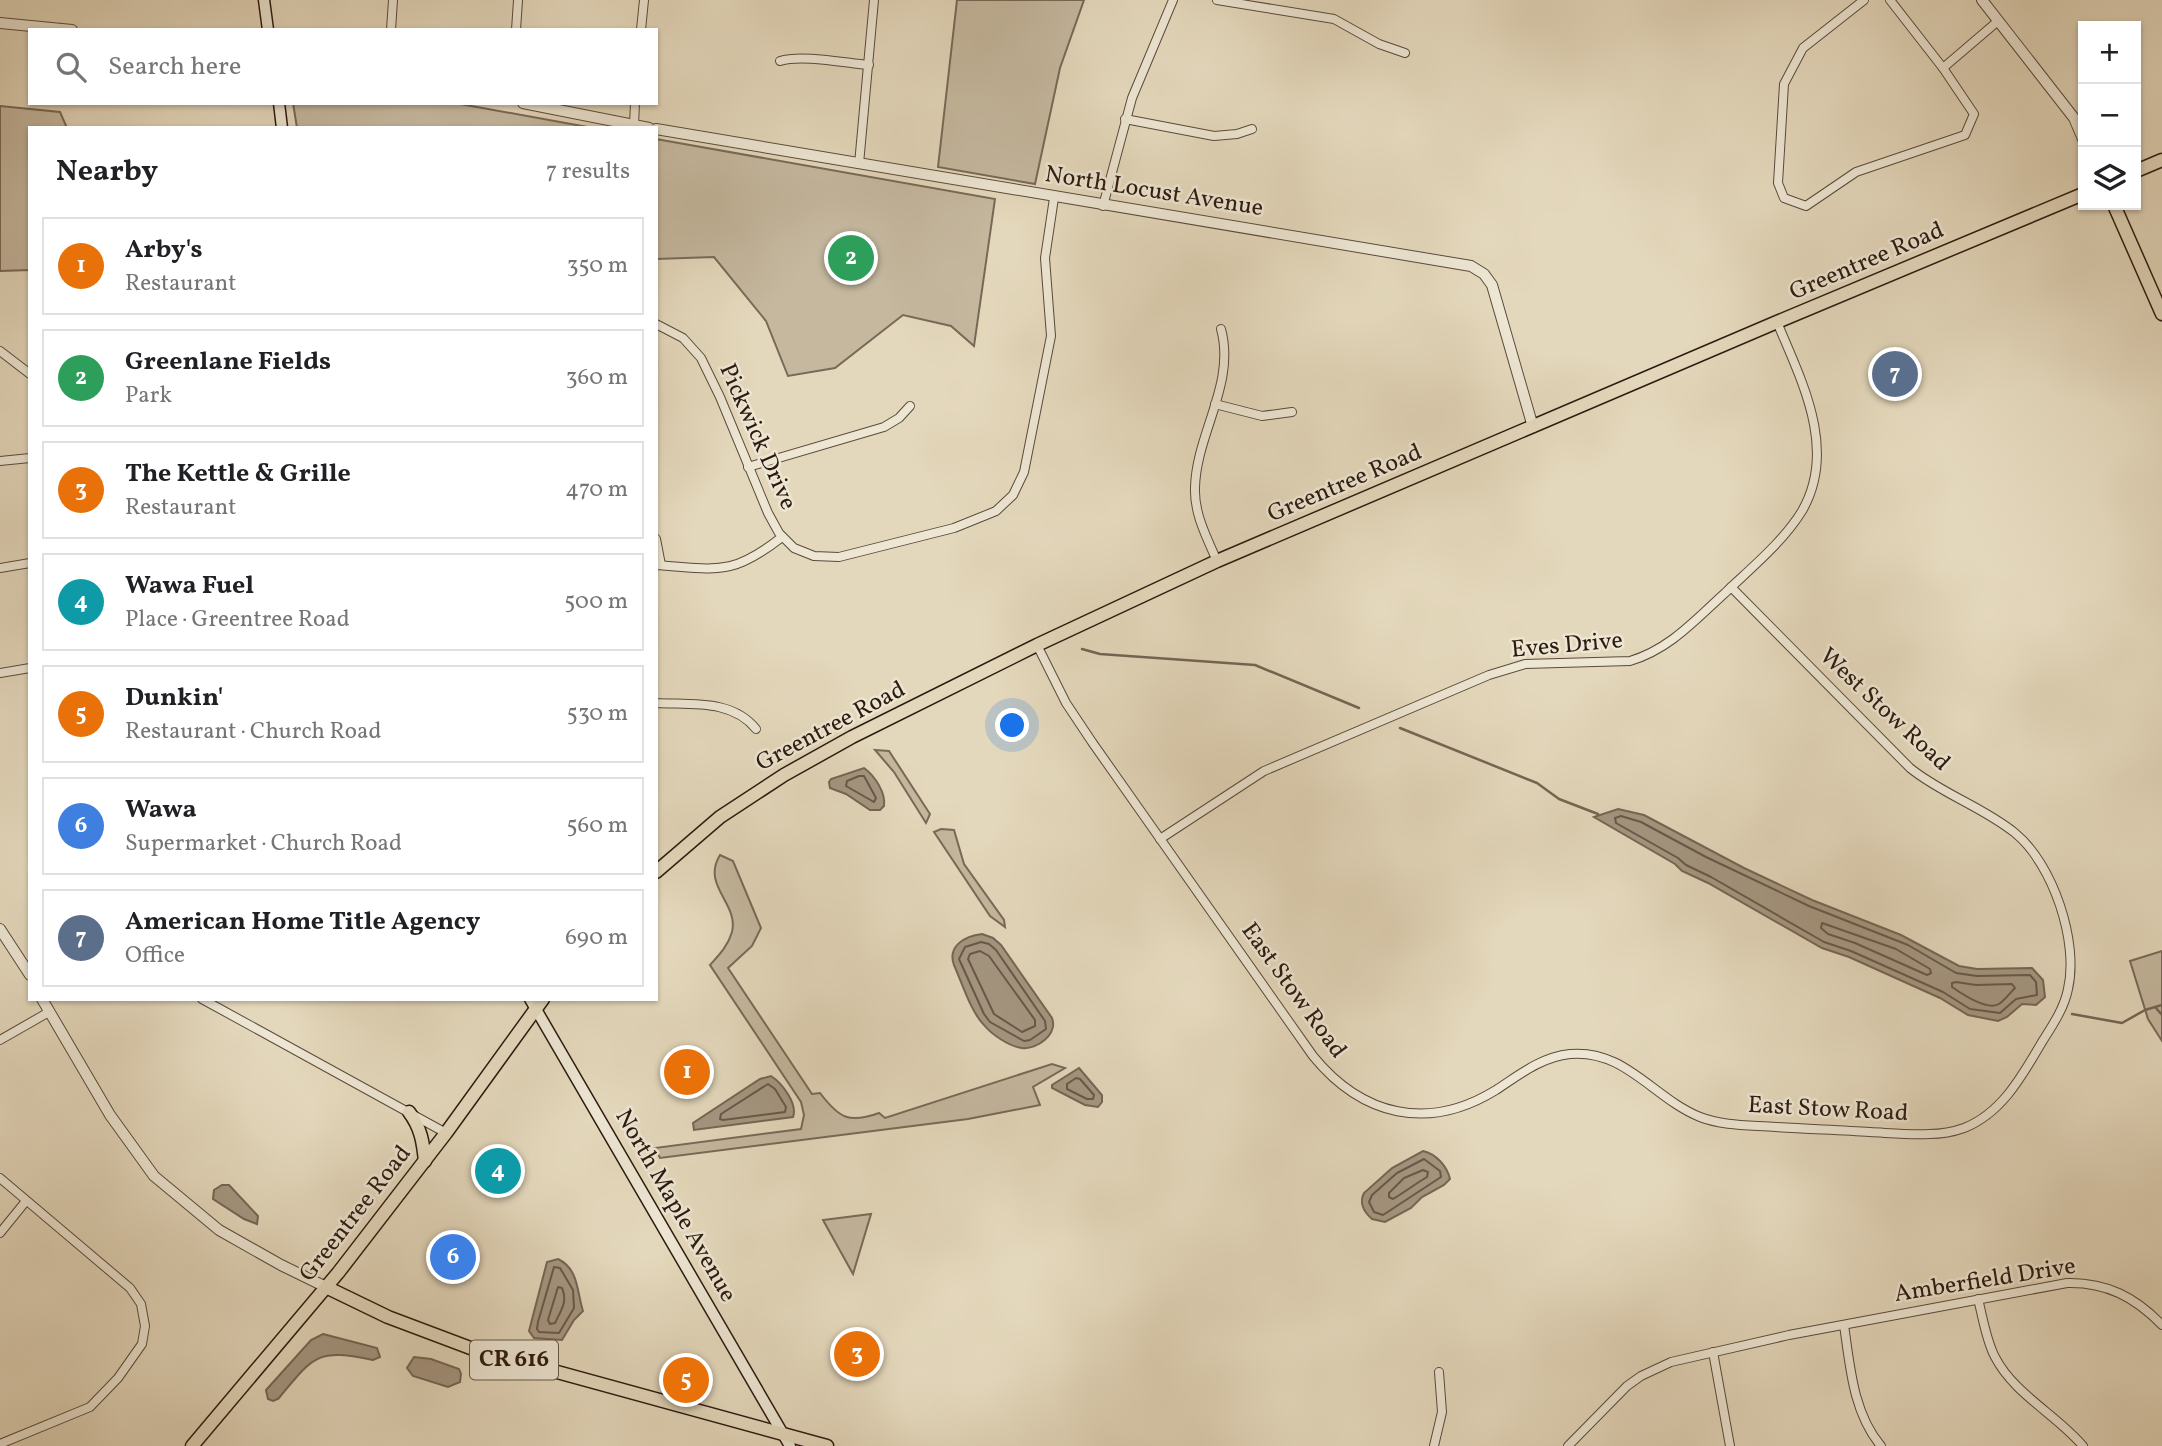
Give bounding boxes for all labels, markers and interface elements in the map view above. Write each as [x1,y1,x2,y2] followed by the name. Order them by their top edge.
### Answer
[2078,21,2141,210] map controls
[2078,21,2141,84] button: +
[28,28,658,105] search box
[52,48,90,86] icon: search
[108,49,241,85] text: Search here
[2078,84,2141,147] button: −
[2078,147,2141,210] button: layers
[56,151,158,193] text: Nearby
[546,156,630,188] text: 7 results
[1042,158,1266,226] street label: North Locust Avenue
[1784,214,1950,310] street label: Greentree Road
[125,232,203,268] text: Arby's
[828,232,874,284] pin: 2
[76,250,86,282] text: 1
[567,250,628,282] text: 350 m
[125,268,236,300] text: Restaurant
[125,344,331,380] text: Greenlane Fields
[1872,348,1918,400] pin: 7
[710,358,804,516] street label: Pickwick Drive
[75,362,87,394] text: 2
[566,362,628,394] text: 360 m
[125,380,172,412] text: Park
[1262,436,1428,532] street label: Greentree Road
[125,456,351,492] text: The Kettle & Grille
[75,474,87,506] text: 3
[565,474,628,506] text: 470 m
[125,492,236,524] text: Restaurant
[125,568,254,604] text: Wawa Fuel
[74,586,88,618] text: 4
[564,586,628,618] text: 500 m
[125,604,350,636] text: Place · Greentree Road
[1510,624,1624,668] street label: Eves Drive
[1811,640,1957,780] street label: West Stow Road
[750,673,912,781] street label: Greentree Road
[125,680,223,716] text: Dunkin'
[75,698,87,730] text: 5
[567,698,628,730] text: 530 m
[995,708,1029,742] your location
[125,716,381,748] text: Restaurant · Church Road
[125,792,197,828] text: Wawa
[75,810,87,842] text: 6
[567,810,628,842] text: 560 m
[125,828,402,860] text: Supermarket · Church Road
[125,904,480,940] text: American Home Title Agency
[1232,916,1354,1066] street label: East Stow Road
[76,922,87,954] text: 7
[565,922,628,954] text: 690 m
[125,940,185,972] text: Office
[664,1046,710,1098] pin: 1
[1747,1089,1909,1131] street label: East Stow Road
[606,1103,744,1309] street label: North Maple Avenue
[292,1139,420,1289] street label: Greentree Road
[475,1145,521,1197] pin: 4
[430,1231,476,1283] pin: 6
[1892,1250,2078,1312] street label: Amberfield Drive
[834,1328,880,1380] pin: 3
[470,1340,558,1380] road number: CR 616
[663,1354,709,1406] pin: 5

